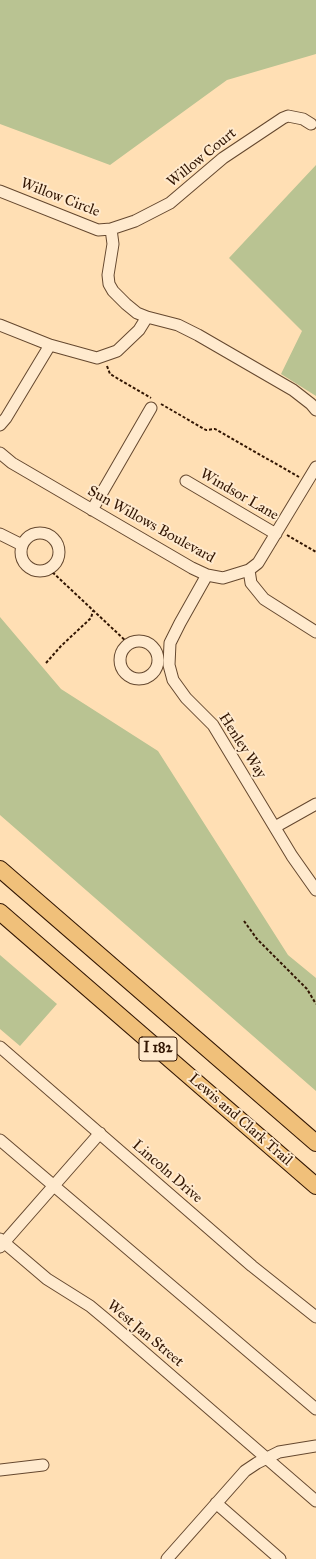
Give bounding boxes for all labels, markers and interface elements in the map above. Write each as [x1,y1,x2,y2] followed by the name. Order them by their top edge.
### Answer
[164,125,240,191] street label: Willow Court
[18,175,102,221] street label: Willow Circle
[197,465,281,525] street label: Windsor Lane
[84,482,218,568] street label: Sun Willows Boulevard
[214,710,270,782] street label: Henley Way
[139,1037,177,1061] road number: I 182
[184,1070,296,1170] street label: Lewis and Clark Trail
[128,1137,206,1207] street label: Lincoln Drive
[103,1297,187,1371] street label: West Jan Street

